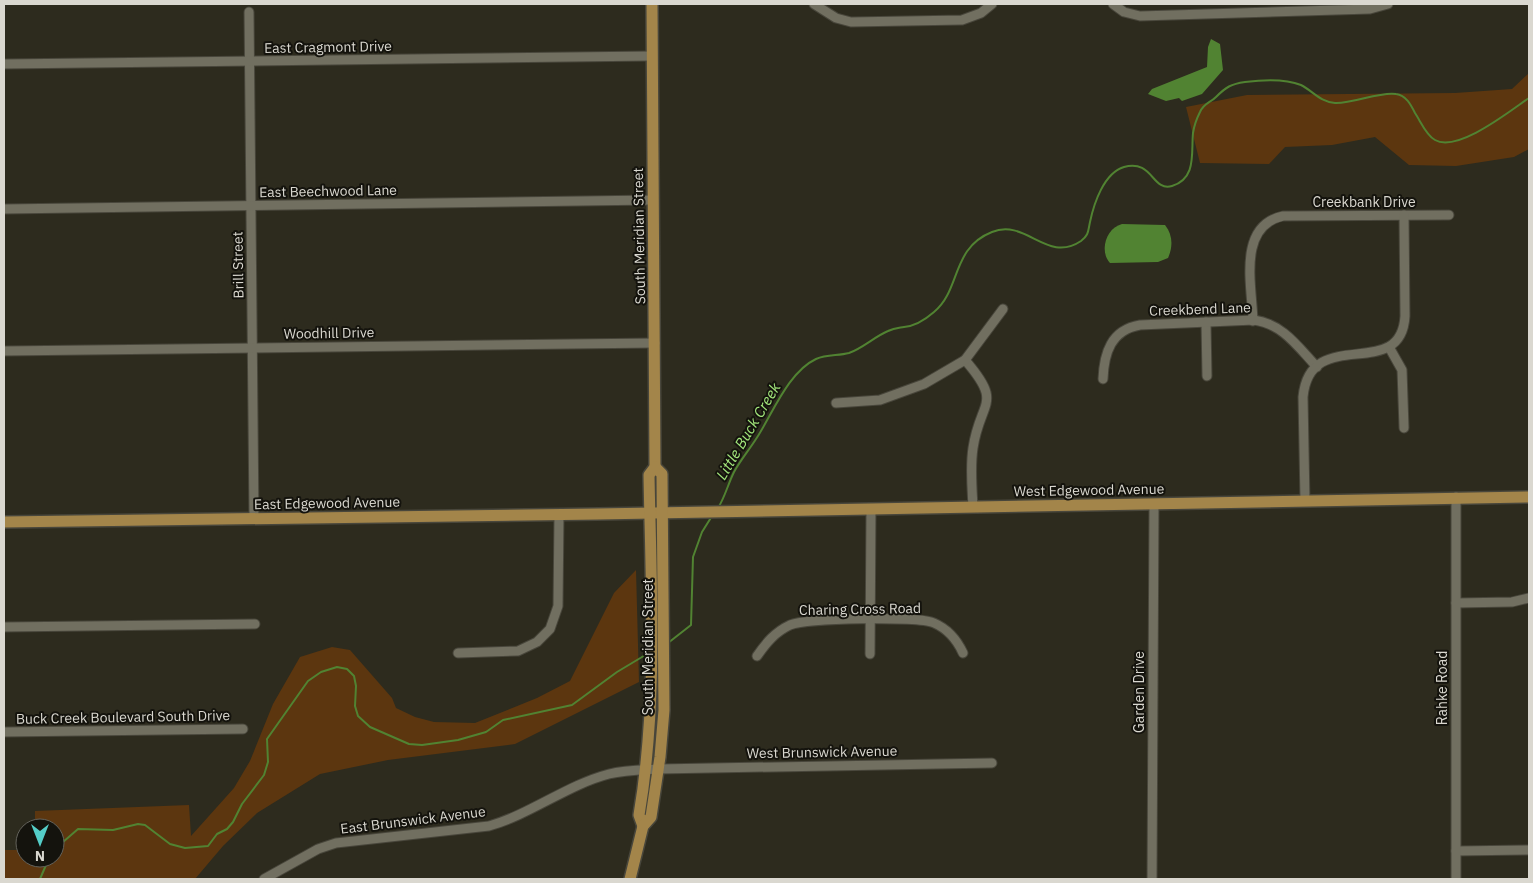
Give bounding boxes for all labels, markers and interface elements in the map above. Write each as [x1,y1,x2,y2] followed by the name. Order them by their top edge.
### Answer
[264,37,392,57] street label: East Cragmont Drive
[629,167,649,304] street label: South Meridian Street
[259,181,397,201] street label: East Beechwood Lane
[1312,193,1416,211] street label: Creekbank Drive
[228,231,248,299] street label: Brill Street
[1149,298,1251,320] street label: Creekbend Lane
[283,323,375,343] street label: Woodhill Drive
[712,379,785,483] water label: Little Buck Creek
[1014,480,1165,500] street label: West Edgewood Avenue
[254,493,401,513] street label: East Edgewood Avenue
[639,579,657,715] street label: South Meridian Street
[799,599,921,619] street label: Charing Cross Road
[1130,651,1148,733] street label: Garden Drive
[1433,651,1451,725] street label: Rahke Road
[16,706,231,728] street label: Buck Creek Boulevard South Drive
[747,742,898,762] street label: West Brunswick Avenue
[339,802,487,838] street label: East Brunswick Avenue
[15,818,65,868] north arrow
[35,847,45,865] text: N

